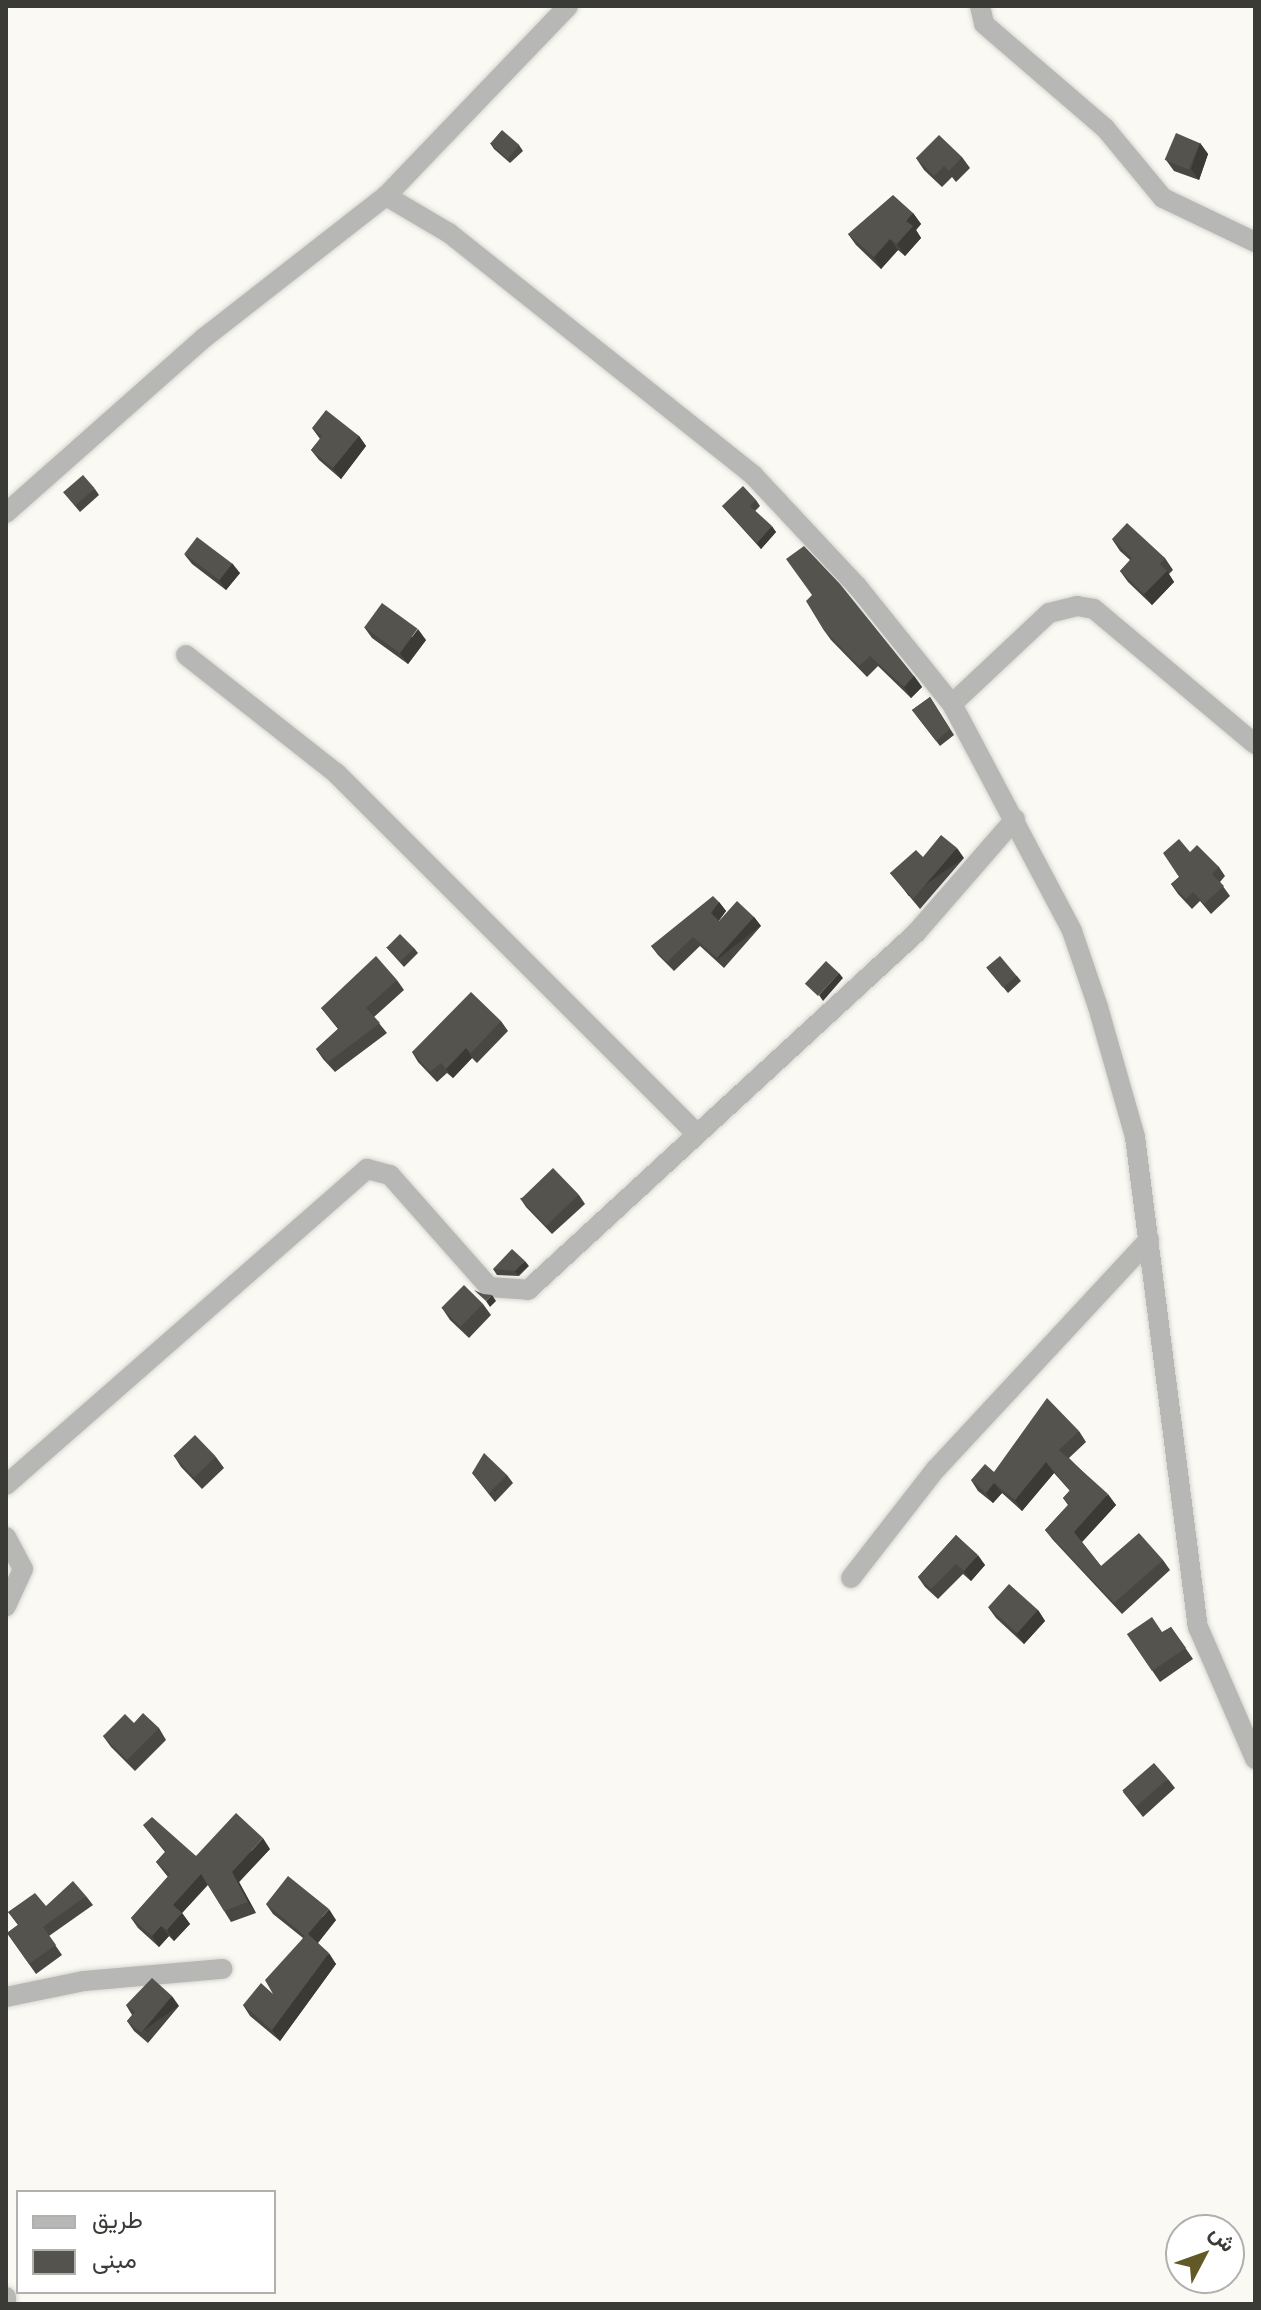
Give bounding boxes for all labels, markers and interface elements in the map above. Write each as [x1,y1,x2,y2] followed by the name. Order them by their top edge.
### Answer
[16,2190,276,2294] legend
[92,2206,143,2235] text: طريق
[1165,2214,1245,2294] north arrow
[1203,2220,1241,2258] text: ش
[92,2246,137,2275] text: مبنى

